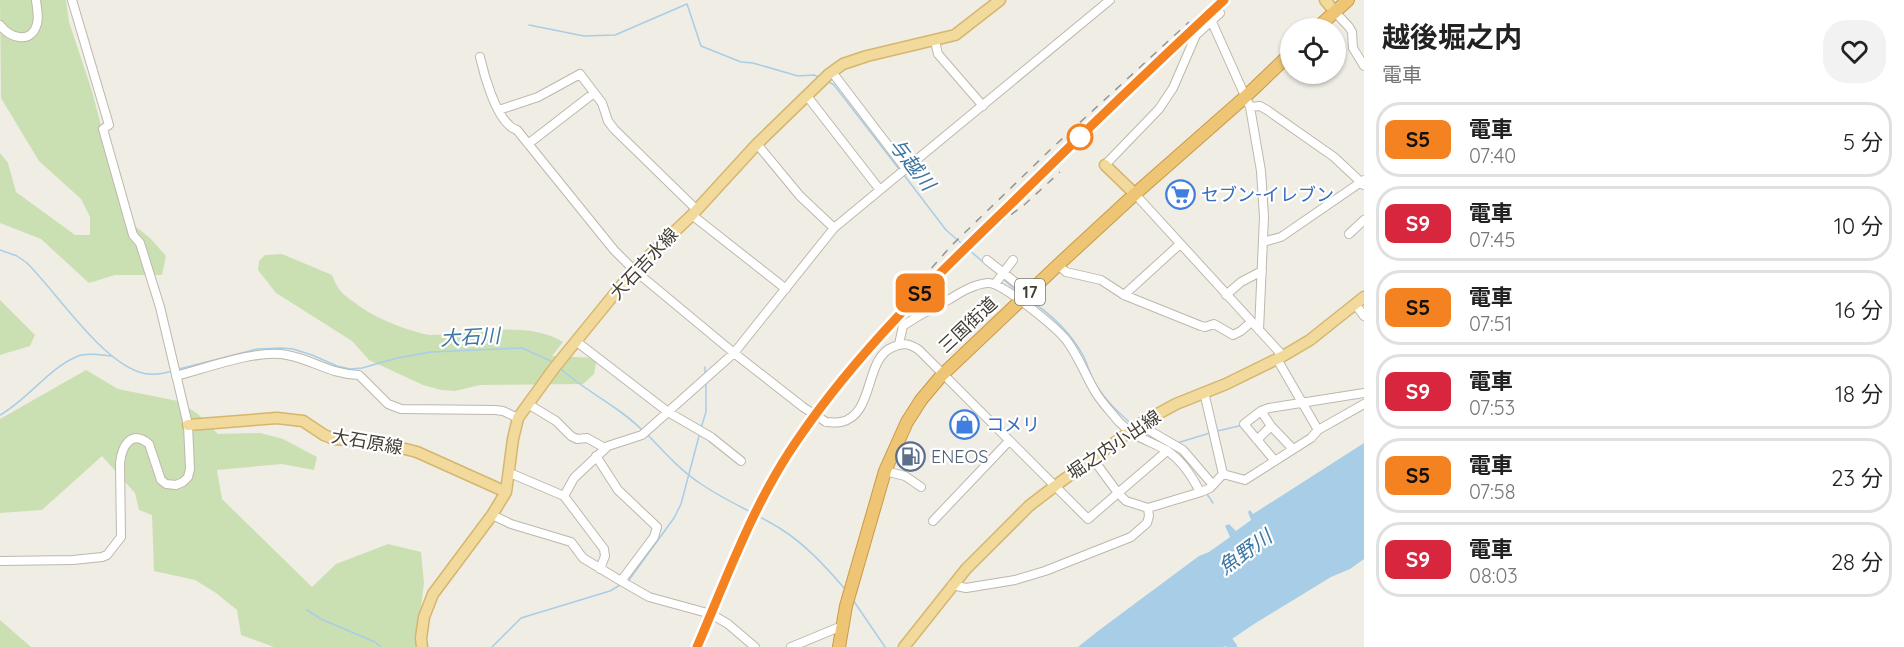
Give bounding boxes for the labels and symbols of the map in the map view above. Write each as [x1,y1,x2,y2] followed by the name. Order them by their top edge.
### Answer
[1067,124,1093,150] unlabelled marker
[884,132,942,197] water label: 与越川
[1164,179,1196,211] supermarket icon: セブン-イレブン
[1201,183,1334,206] place label: セブン-イレブン
[605,223,683,304] street label: 大石吉水線
[893,274,947,312] line badge: S5
[1015,279,1045,305] road number: 17
[933,292,1002,358] street label: 三国街道
[439,322,503,351] water label: 大石川
[1063,405,1165,484] street label: 堀之内小出線
[949,409,981,441] shop icon: コメリ
[986,413,1040,436] place label: コメリ
[330,424,405,459] street label: 大石原線
[894,441,926,473] fuel station icon: ENEOS
[931,445,988,468] place label: ENEOS
[1213,523,1278,579] water label: 魚野川

